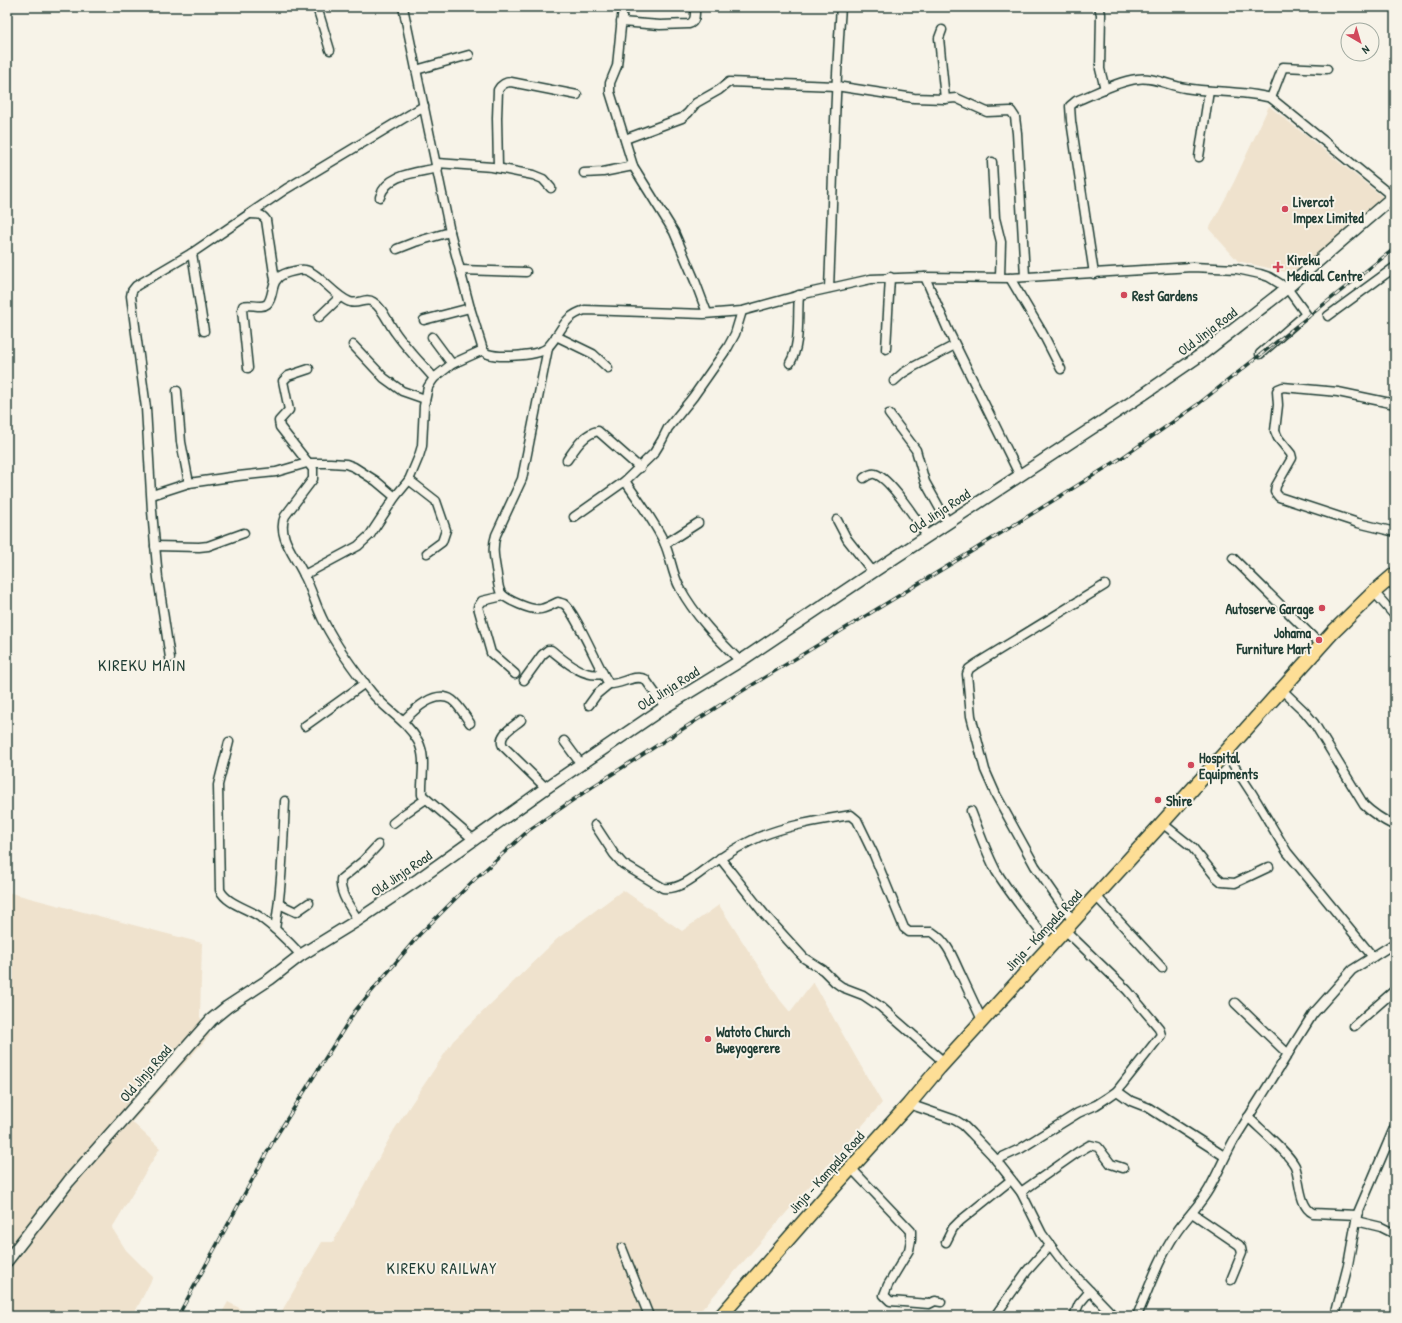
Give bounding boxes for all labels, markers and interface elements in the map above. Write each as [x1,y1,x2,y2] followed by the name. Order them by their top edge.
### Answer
[1340,22,1380,62] north arrow
[1359,43,1373,57] text: N
[1293,192,1364,229] place label: Livercot Impex Limited
[1280,204,1290,214] marker: Livercot Impex Limited
[1287,250,1363,285] place label: Kireku Medical Centre
[1272,261,1284,273] marker: Kireku Medical Centre
[1132,286,1198,305] place label: Rest Gardens
[1119,290,1129,300] marker: Rest Gardens
[1173,302,1242,360] street label: Old Jinja Road
[905,484,974,539] street label: Old Jinja Road
[1225,599,1314,620] place label: Autoserve Garage
[1317,603,1327,613] marker: Autoserve Garage
[1236,623,1312,658] place label: Johama Furniture Mart
[1314,635,1324,645] marker: Johama Furniture Mart
[98,654,186,676] district label: KIREKU MAIN
[633,661,704,715] street label: Old Jinja Road
[1199,748,1259,785] place label: Hospital Equipments
[1186,760,1196,770] marker: Hospital Equipments
[1166,791,1193,810] place label: Shire
[1153,795,1163,805] marker: Shire
[367,845,436,901] street label: Old Jinja Road
[1000,885,1087,975] street label: Jinja - Kampala Road
[716,1022,790,1059] place label: Watoto Church Bweyogerere
[703,1034,713,1044] marker: Watoto Church Bweyogerere
[115,1040,176,1106] street label: Old Jinja Road
[784,1126,869,1218] street label: Jinja - Kampala Road
[387,1257,497,1279] district label: KIREKU RAILWAY

